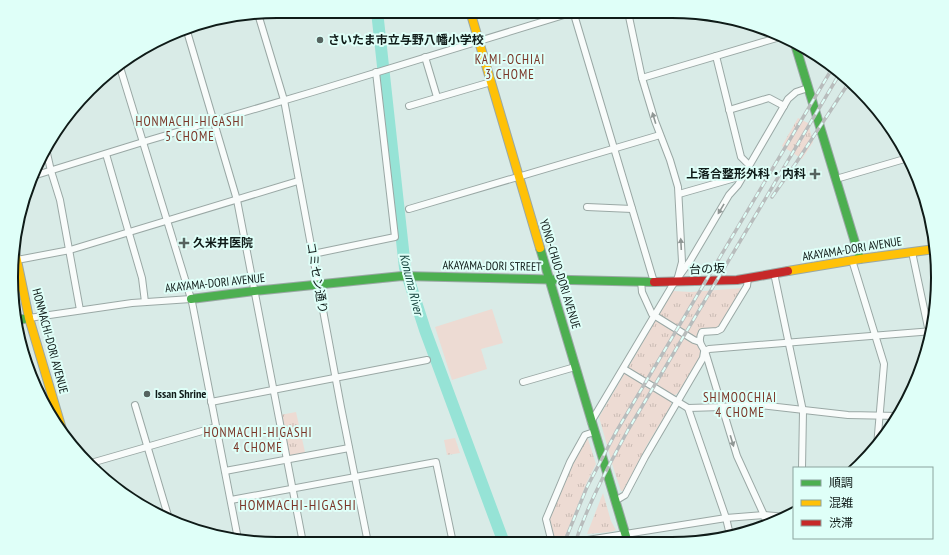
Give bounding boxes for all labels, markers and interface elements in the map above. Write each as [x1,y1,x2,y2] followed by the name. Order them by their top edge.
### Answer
[328,32,484,47] place label: さいたま市立与野八幡小学校
[315,35,325,45] marker: さいたま市立与野八幡小学校
[475,51,545,83] district label: KAMI-OCHIAI 3 CHOME
[651,112,657,124] one-way arrow
[135,113,245,145] district label: HONMACHI-HIGASHI 5 CHOME
[686,166,806,181] place label: 上落合整形外科・内科
[809,168,821,180] marker: 上落合整形外科・内科
[717,204,725,214] one-way arrow
[537,217,584,330] street label: YONO-CHUO-DORI AVENUE
[801,233,903,264] street label: AKAYAMA-DORI AVENUE
[193,235,253,250] place label: 久米井医院
[178,237,190,249] marker: 久米井医院
[678,237,684,250] one-way arrow
[304,241,331,315] street label: コミセン通り
[396,252,428,319] water label: Konuma River
[442,257,542,274] street label: AKAYAMA-DORI STREET
[689,260,725,277] street label: 台の坂
[164,270,266,295] street label: AKAYAMA-DORI AVENUE
[29,287,72,395] street label: HONMACHI-DORI AVENUE
[155,386,206,401] place label: Issan Shrine
[142,389,152,399] marker: Issan Shrine
[703,389,777,421] district label: SHIMOOCHIAI 4 CHOME
[203,424,313,456] district label: HONMACHI-HIGASHI 4 CHOME
[729,436,735,448] one-way arrow
[793,467,933,539] legend
[829,475,853,490] text: 順調
[829,495,853,510] text: 混雑
[239,496,357,514] district label: HOMMACHI-HIGASHI
[829,515,853,530] text: 渋滞

